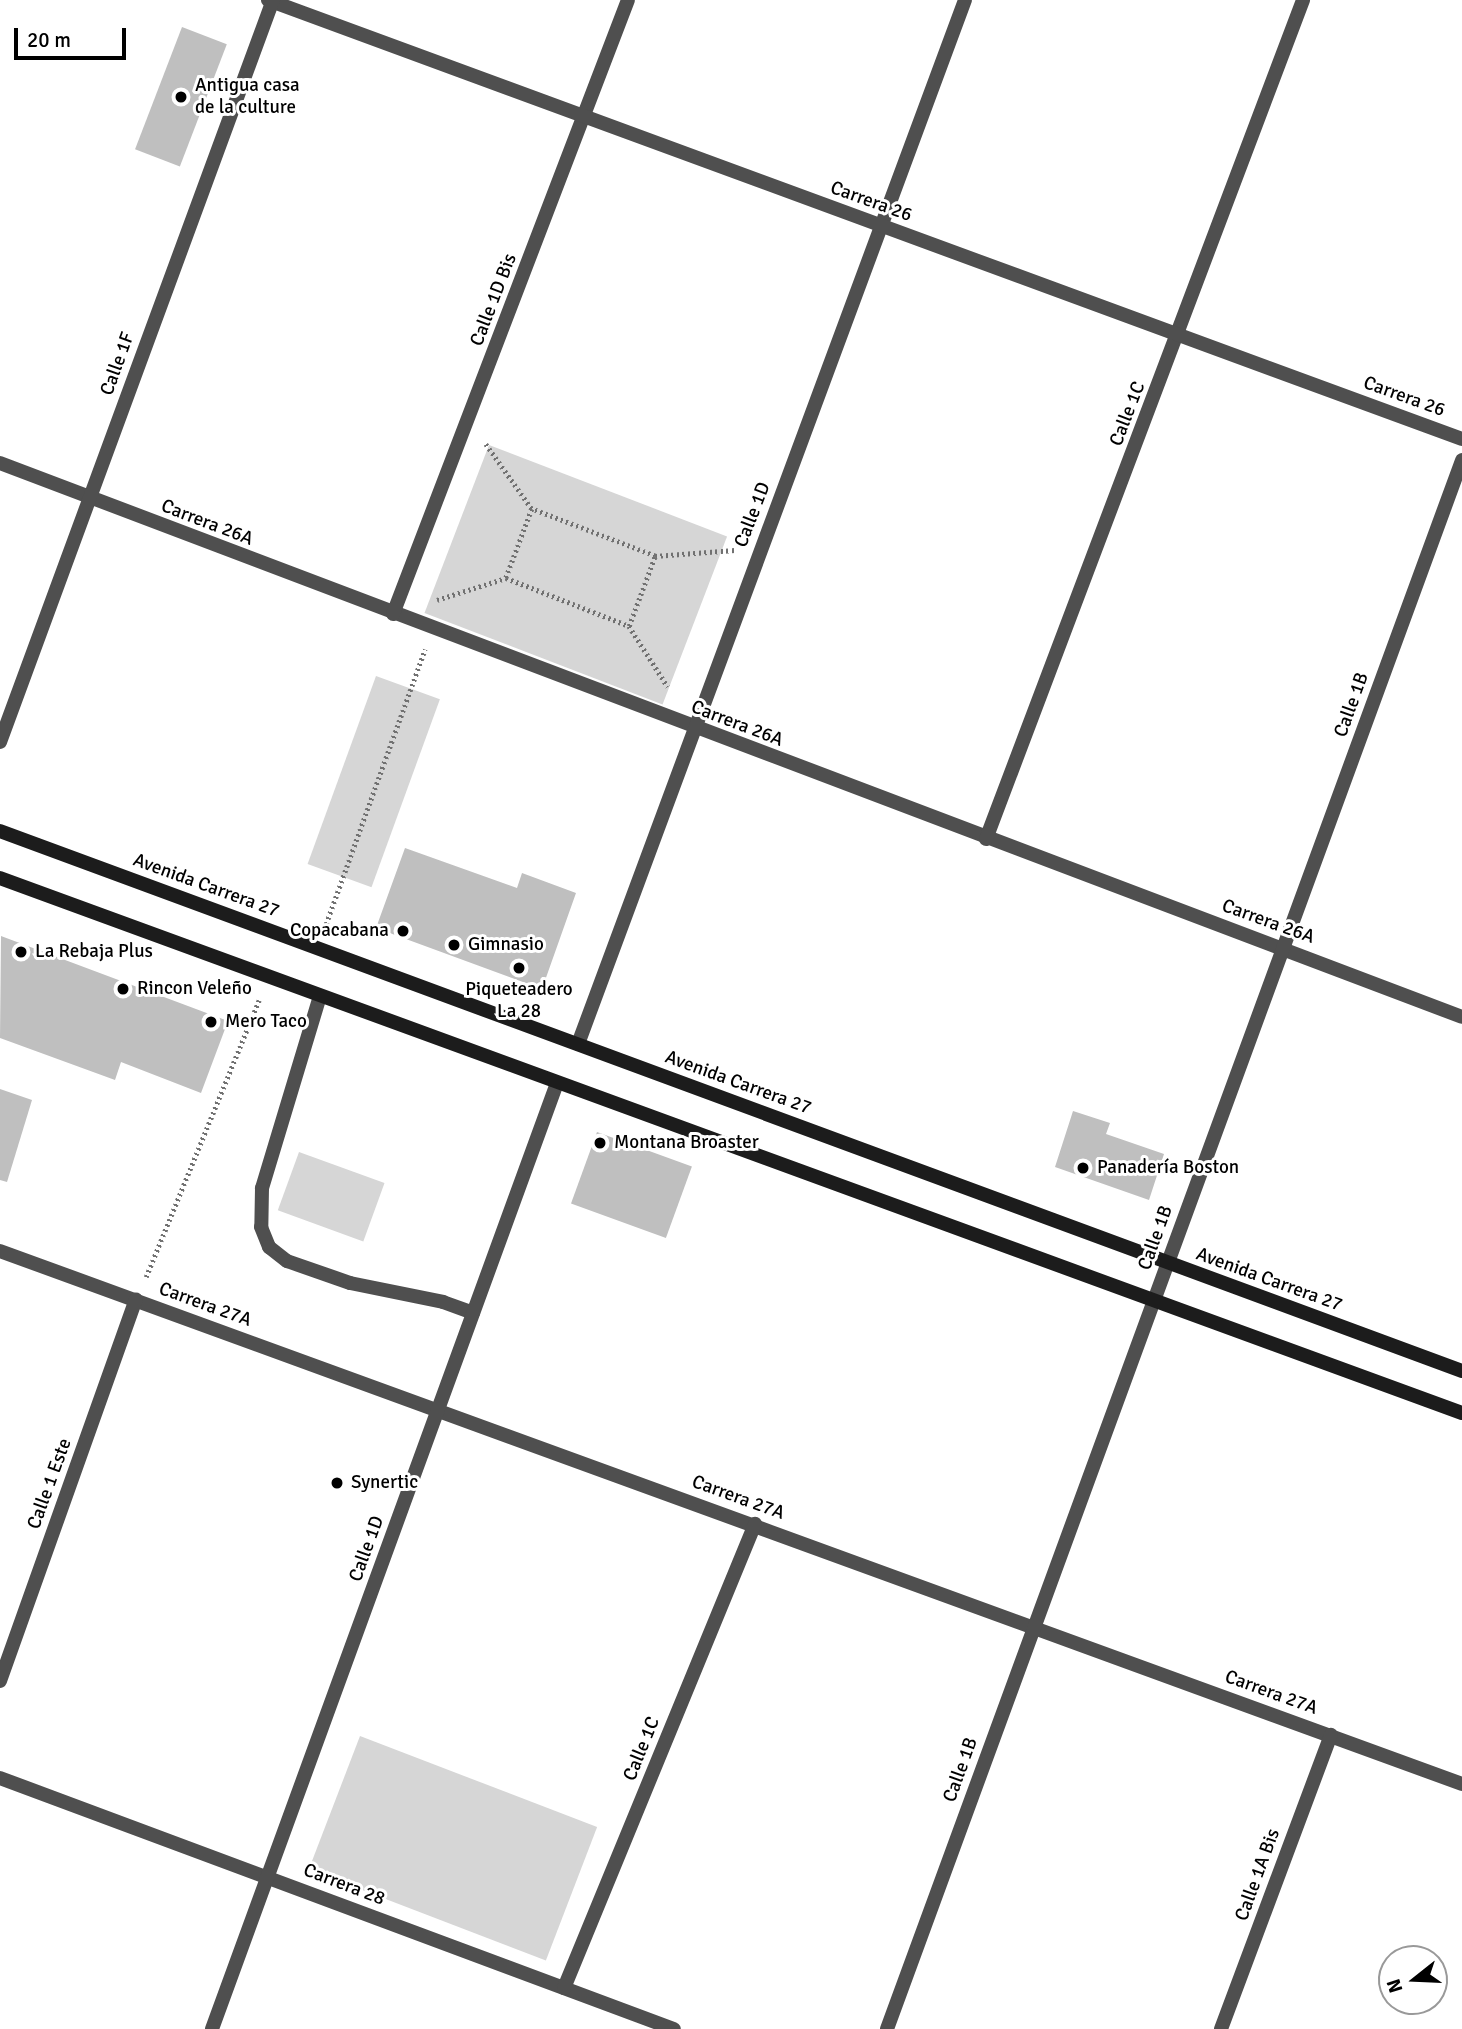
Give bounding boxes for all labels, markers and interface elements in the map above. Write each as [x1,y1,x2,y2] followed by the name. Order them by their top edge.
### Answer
[18,14,130,58] scale bar
[27,27,71,53] text: 20 m
[195,75,300,119] place label: Antigua casa de la culture
[173,89,189,105] marker: Antigua casa de la culture
[827,177,915,227] street label: Carrera 26
[466,251,522,349] street label: Calle 1D Bis
[96,329,140,399] street label: Calle 1F
[1360,372,1448,422] street label: Carrera 26
[1105,379,1151,449] street label: Calle 1C
[730,479,776,551] street label: Calle 1D
[158,495,256,551] street label: Carrera 26A
[1330,670,1374,740] street label: Calle 1B
[688,696,786,752] street label: Carrera 26A
[130,849,282,923] street label: Avenida Carrera 27
[1219,895,1317,949] street label: Carrera 26A
[290,920,389,942] place label: Copacabana
[395,923,411,939] marker: Copacabana
[468,934,544,956] place label: Gimnasio
[446,937,462,953] marker: Gimnasio
[35,941,153,963] place label: La Rebaja Plus
[13,944,29,960] marker: La Rebaja Plus
[511,960,527,976] marker: Piqueteadero La 28
[137,978,252,1000] place label: Rincon Veleño
[465,979,573,1023] place label: Piqueteadero La 28
[115,981,131,997] marker: Rincon Veleño
[225,1011,307,1033] place label: Mero Taco
[203,1014,219,1030] marker: Mero Taco
[662,1046,814,1120] street label: Avenida Carrera 27
[614,1132,759,1154] place label: Montana Broaster
[592,1135,608,1151] marker: Montana Broaster
[1097,1157,1239,1179] place label: Panadería Boston
[1075,1160,1091,1176] marker: Panadería Boston
[1134,1203,1178,1273] street label: Calle 1B
[1193,1243,1345,1317] street label: Avenida Carrera 27
[156,1278,254,1332] street label: Carrera 27A
[23,1436,77,1532] street label: Calle 1 Este
[689,1471,787,1525] street label: Carrera 27A
[351,1472,418,1494] place label: Synertic
[329,1475,345,1491] marker: Synertic
[345,1513,389,1585] street label: Calle 1D
[1222,1666,1320,1720] street label: Carrera 27A
[619,1714,665,1784] street label: Calle 1C
[939,1735,983,1805] street label: Calle 1B
[1231,1826,1285,1924] street label: Calle 1A Bis
[300,1859,388,1911] street label: Carrera 28
[1378,1945,1448,2015] north arrow
[1381,1976,1408,1996] text: N

